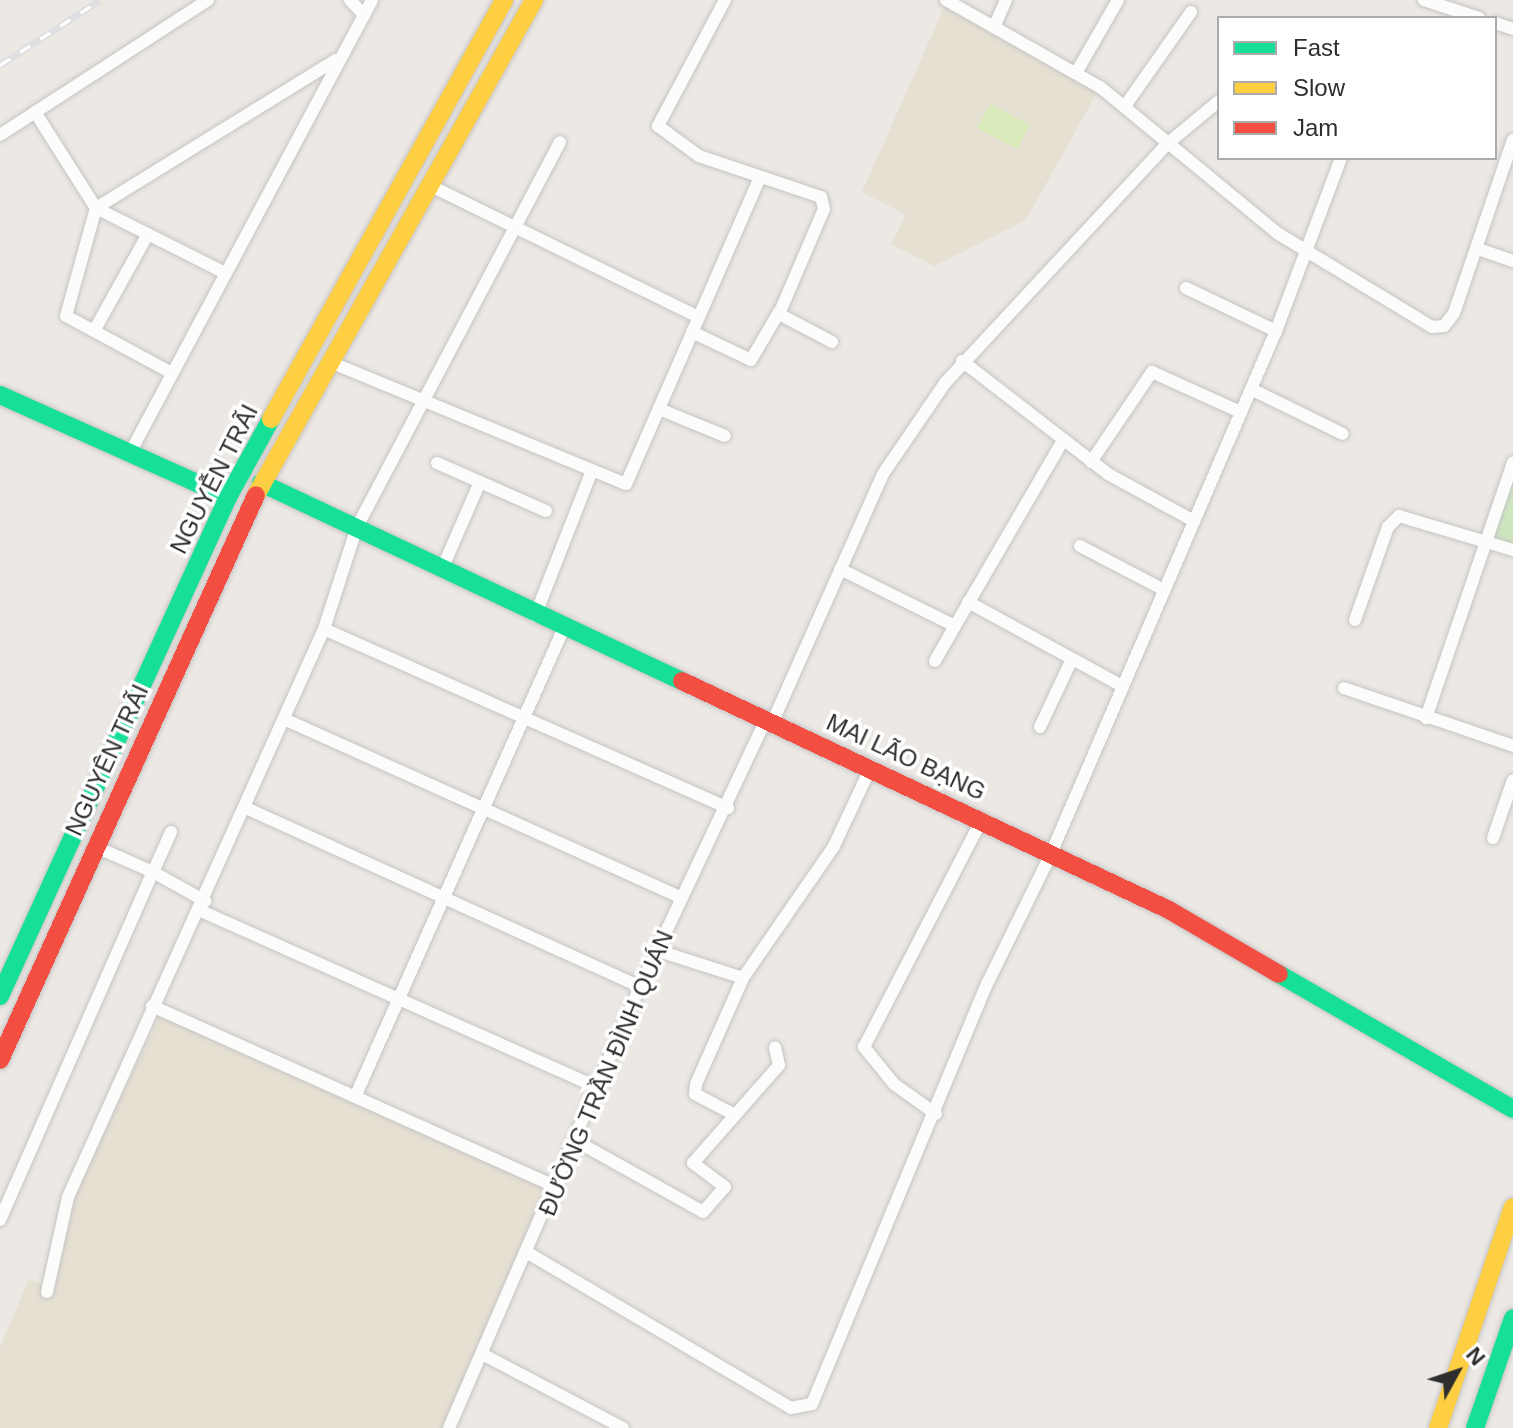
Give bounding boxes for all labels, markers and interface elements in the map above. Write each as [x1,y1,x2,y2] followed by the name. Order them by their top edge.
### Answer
[1217,16,1497,160] legend
[1293,34,1340,61] text: Fast
[1293,74,1345,101] text: Slow
[1293,114,1338,141] text: Jam
[164,399,264,559] street label: NGUYỄN TRÃI
[59,680,155,840] street label: NGUYÊN TRÃI
[822,708,990,806] street label: MAI LÃO BẠNG
[533,926,679,1220] street label: ĐƯỜNG TRẦN ĐÌNH QUÁN
[1417,1332,1497,1412] north arrow
[1461,1342,1490,1370] text: N

